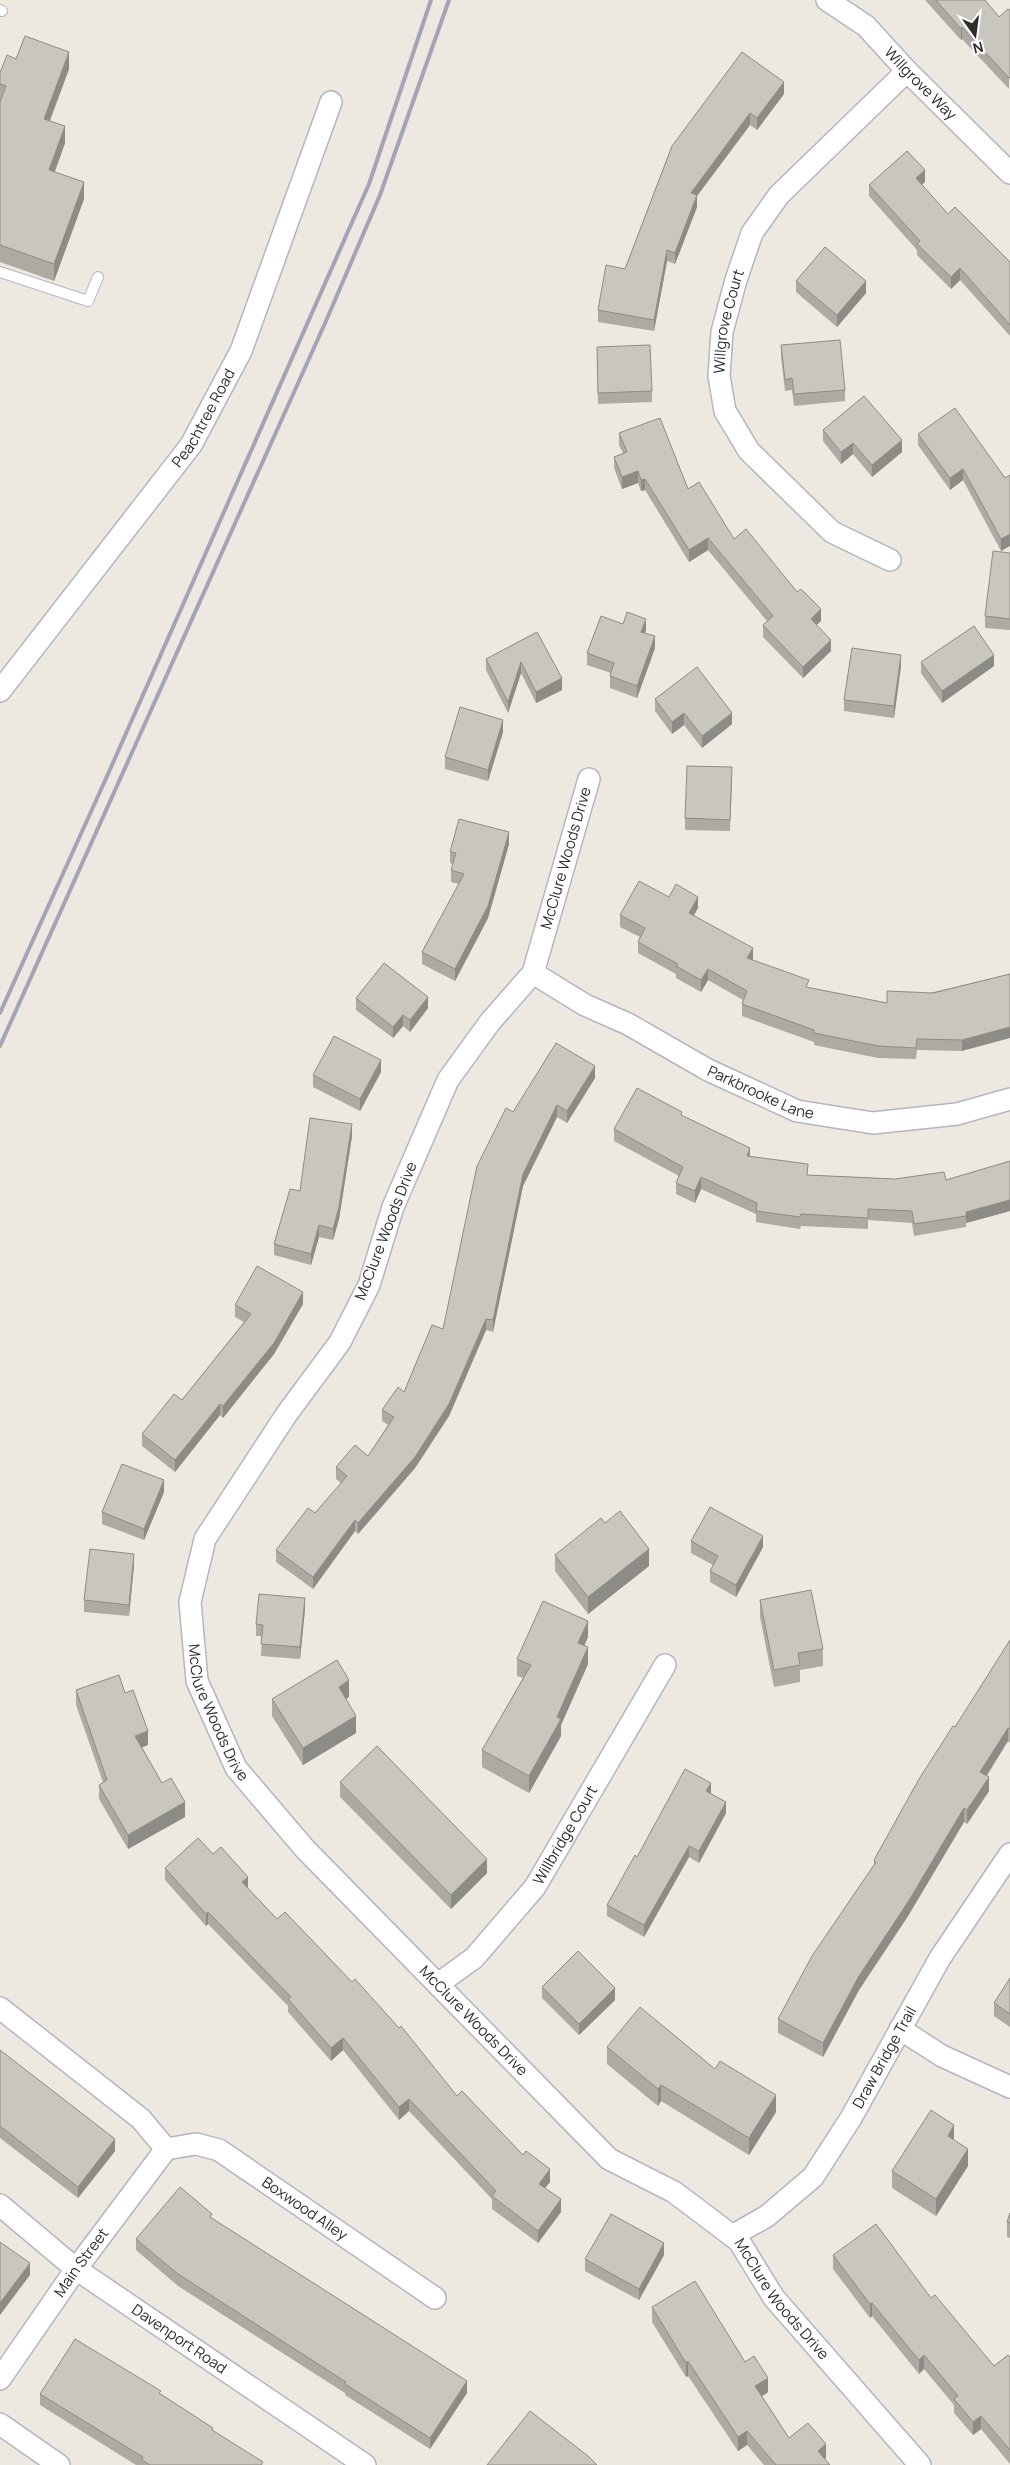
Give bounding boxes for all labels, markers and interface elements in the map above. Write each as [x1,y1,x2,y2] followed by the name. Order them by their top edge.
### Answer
[950,10,1000,60] north arrow
[971,38,985,59] text: N
[880,42,962,125] street label: Willgrove Way
[708,266,749,374] street label: Willgrove Court
[167,365,240,471] street label: Peachtree Road
[535,784,596,931] street label: McClure Woods Drive
[704,1060,816,1124] street label: Parkbrooke Lane
[349,1158,422,1303] street label: McClure Woods Drive
[184,1643,254,1786] street label: McClure Woods Drive
[528,1782,602,1888] street label: Willbridge Court
[415,1961,533,2080] street label: McClure Woods Drive
[847,2002,921,2112] street label: Draw Bridge Trail
[258,2171,352,2245] street label: Boxwood Alley
[49,2224,113,2301] street label: Main Street
[730,2234,834,2364] street label: McClure Woods Drive
[128,2299,231,2378] street label: Davenport Road

